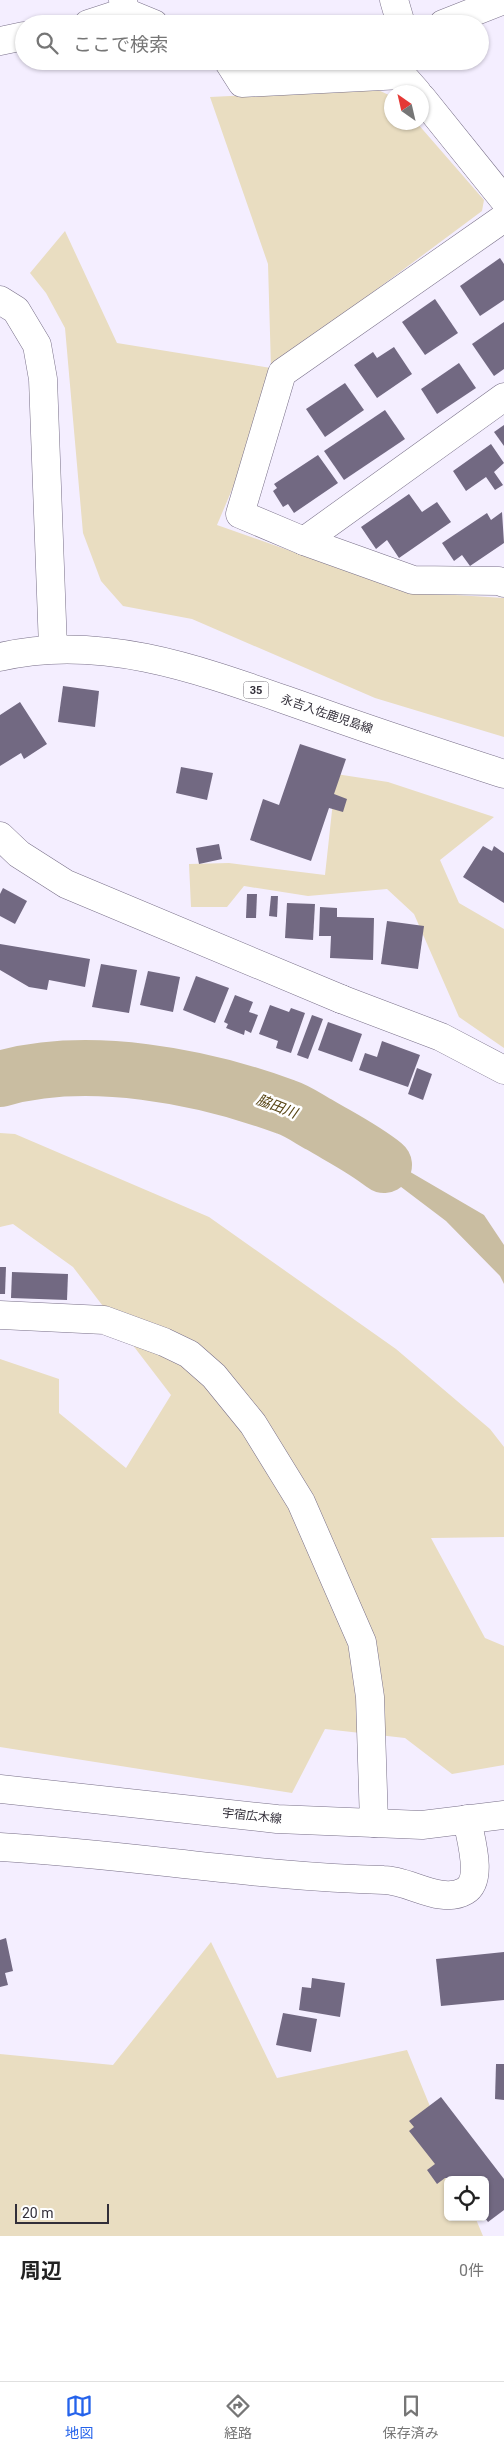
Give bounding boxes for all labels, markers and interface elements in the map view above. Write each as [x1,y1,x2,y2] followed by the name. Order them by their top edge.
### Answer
[15,15,489,70] search box
[33,29,61,57] icon: search
[73,33,168,56] text: ここで検索
[384,85,429,130] north arrow
[244,682,268,698] road number: 35
[279,692,375,736] street label: 永吉入佐鹿児島線
[255,1091,301,1122] water label: 脇田川
[221,1806,283,1826] street label: 宇宿広木線
[444,2176,489,2221] map controls
[444,2176,489,2221] button: locate
[15,2201,109,2224] scale bar
[22,2205,54,2221] text: 20 m
[20,2259,62,2283] text: 周辺
[459,2261,484,2280] text: 0件
[65,2392,93,2442] tab: 地図
[224,2392,252,2442] tab: 経路
[383,2392,439,2442] tab: 保存済み

